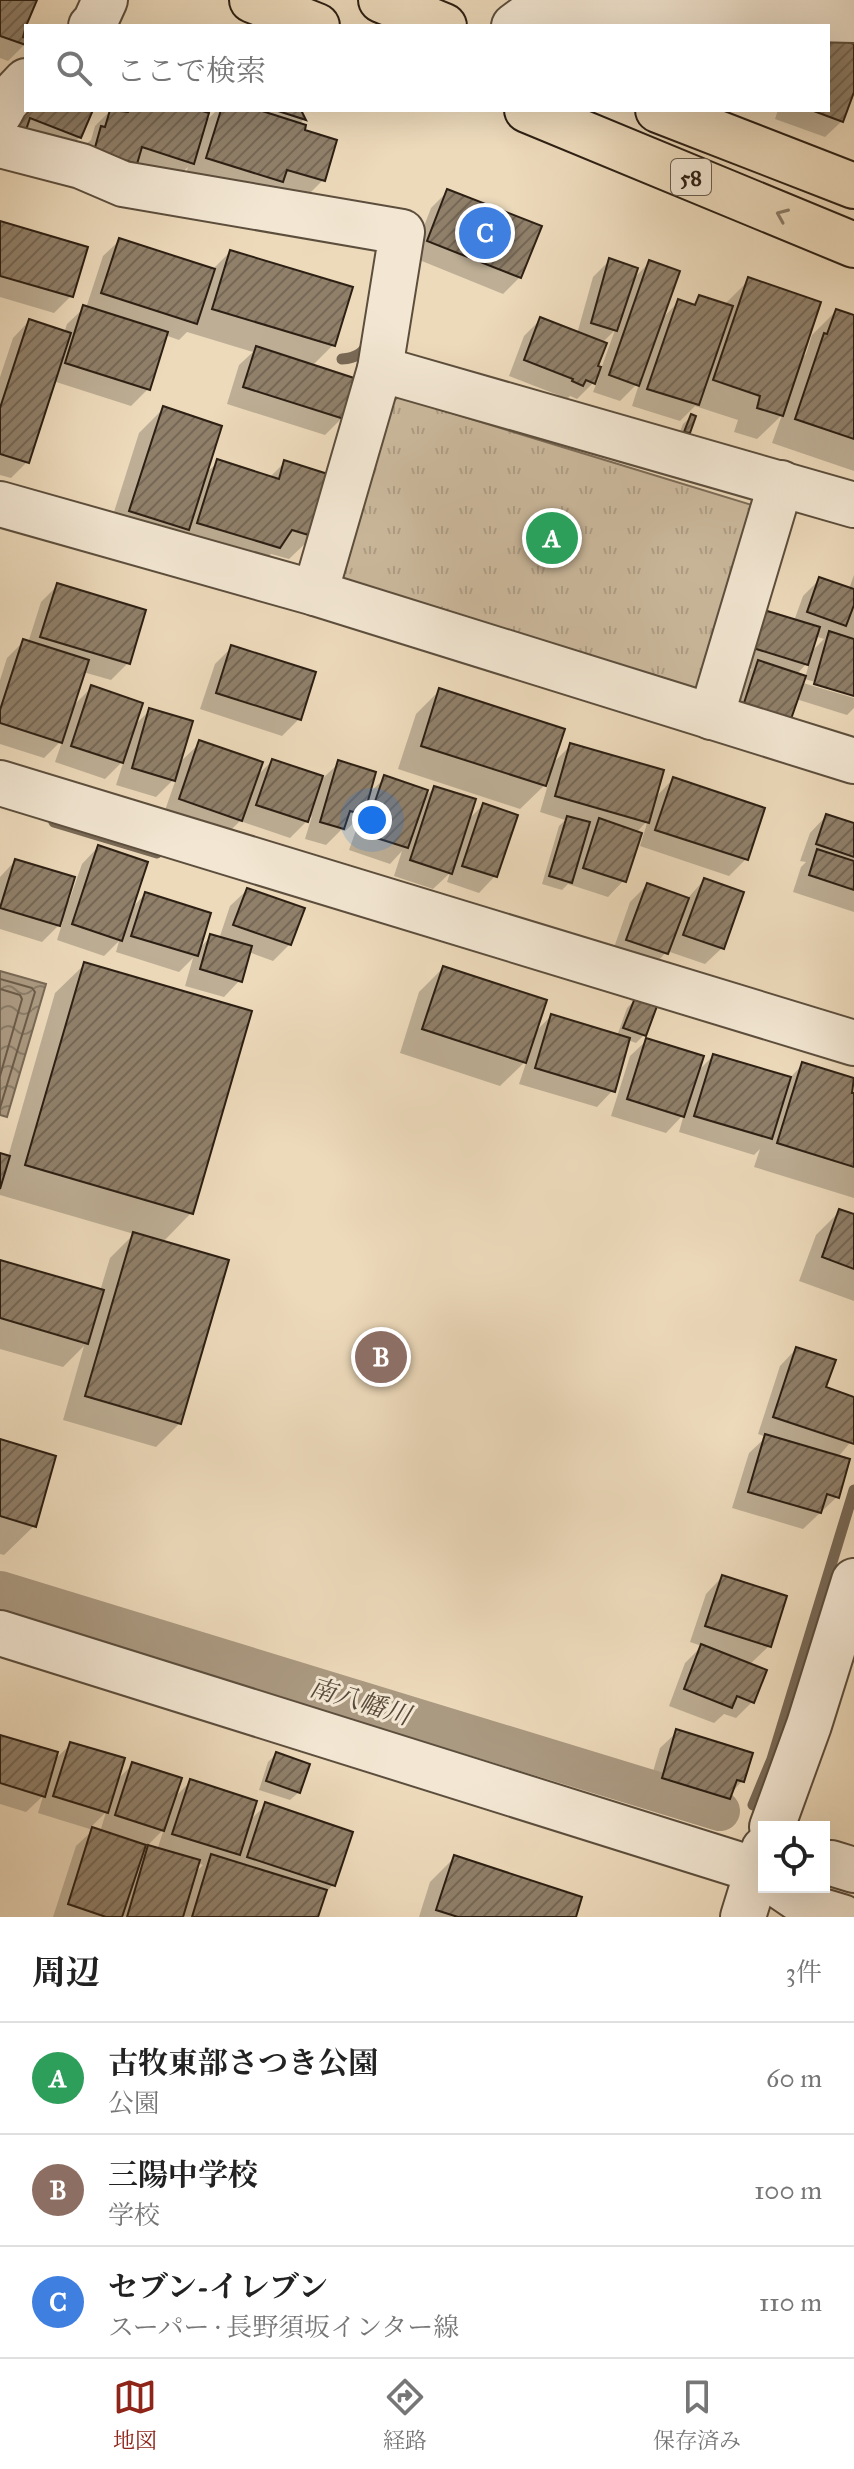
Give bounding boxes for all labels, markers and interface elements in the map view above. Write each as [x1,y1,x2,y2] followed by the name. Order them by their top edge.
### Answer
[24,24,830,112] search box
[52,46,96,90] icon: search
[116,53,266,89] text: ここで検索
[671,159,711,195] road number: 58
[459,203,511,263] pin: C
[776,208,790,224] one-way arrow
[526,508,578,568] pin: A
[352,800,392,840] your location
[355,1327,407,1387] pin: B
[306,1670,417,1732] water label: 南八幡川
[758,1821,830,1893] map controls
[758,1821,830,1893] button: locate
[32,1952,100,1993] text: 周辺
[786,1956,822,1988] text: 3件
[108,2045,378,2081] text: 古牧東部さつき公園
[49,2062,67,2094] text: A
[766,2062,822,2094] text: 60 m
[108,2087,160,2119] text: 公園
[108,2157,258,2193] text: 三陽中学校
[49,2174,67,2206] text: B
[754,2174,822,2206] text: 100 m
[108,2199,160,2231] text: 学校
[108,2269,328,2305] text: セブン-イレブン
[49,2286,67,2318] text: C
[759,2286,822,2318] text: 110 m
[108,2311,459,2343] text: スーパー · 長野須坂インター線
[113,2375,157,2454] tab: 地図
[383,2375,427,2454] tab: 経路
[653,2375,741,2454] tab: 保存済み

